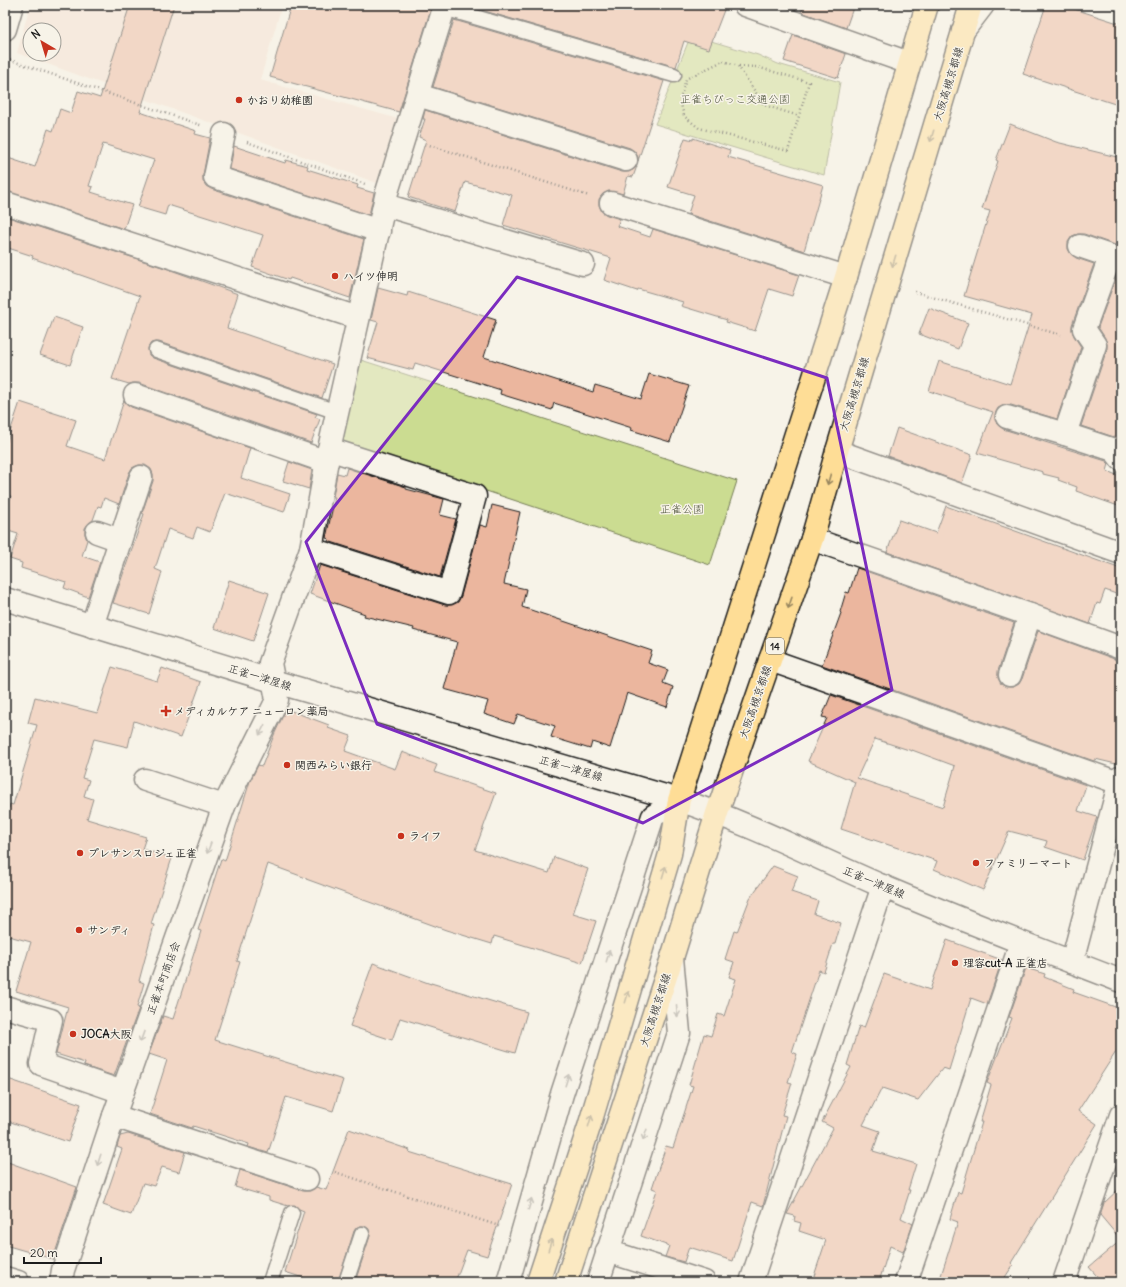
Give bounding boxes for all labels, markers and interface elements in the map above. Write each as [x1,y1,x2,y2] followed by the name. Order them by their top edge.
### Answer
[22,22,62,62] north arrow
[29,26,43,42] text: N
[930,45,966,123] street label: 大阪高槻京都線
[680,92,790,106] park label: 正雀ちびっこ交通公園
[247,93,313,107] place label: かおり幼稚園
[234,95,244,105] marker: かおり幼稚園
[928,130,935,143] one-way arrow
[890,254,897,267] one-way arrow
[343,269,398,283] place label: ハイツ伸明
[330,271,340,281] marker: ハイツ伸明
[836,355,872,433] street label: 大阪高槻京都線
[825,473,832,486] one-way arrow
[660,502,704,516] park label: 正雀公園
[786,597,793,610] one-way arrow
[766,638,784,654] road number: 14
[226,661,294,693] street label: 正雀一津屋線
[736,663,774,741] street label: 大阪高槻京都線
[174,704,328,718] place label: メディカルケア ニューロン薬局
[161,706,171,716] marker: メディカルケア ニューロン薬局
[258,724,265,736] one-way arrow
[537,752,605,784] street label: 正雀一津屋線
[295,758,372,772] place label: 関西みらい銀行
[282,760,292,770] marker: 関西みらい銀行
[409,829,442,843] place label: ライフ
[396,831,406,841] marker: ライフ
[205,842,212,855] one-way arrow
[88,846,197,860] place label: プレサンスロジェ正雀
[75,848,85,858] marker: プレサンスロジェ正雀
[984,856,1072,870] place label: ファミリーマート
[971,858,981,868] marker: ファミリーマート
[841,863,907,901] street label: 正雀一津屋線
[661,866,668,879] one-way arrow
[87,923,131,937] place label: サンディ
[74,925,84,935] marker: サンディ
[143,939,183,1017] street label: 正雀本町商店会
[604,950,612,962] one-way arrow
[963,956,1048,970] place label: 理容cut-A 正雀店
[950,958,960,968] marker: 理容cut-A 正雀店
[636,971,674,1049] street label: 大阪高槻京都線
[624,990,631,1003] one-way arrow
[673,1004,681,1017] one-way arrow
[81,1027,132,1041] place label: JOCA大阪
[68,1029,78,1039] marker: JOCA大阪
[137,1030,145,1042] one-way arrow
[564,1073,571,1086] one-way arrow
[587,1115,594,1128] one-way arrow
[641,1129,649,1141] one-way arrow
[95,1153,102,1166] one-way arrow
[527,1198,534,1211] one-way arrow
[24,1239,101,1265] scale bar
[547,1239,554,1252] one-way arrow
[30,1245,58,1260] text: 20 m

